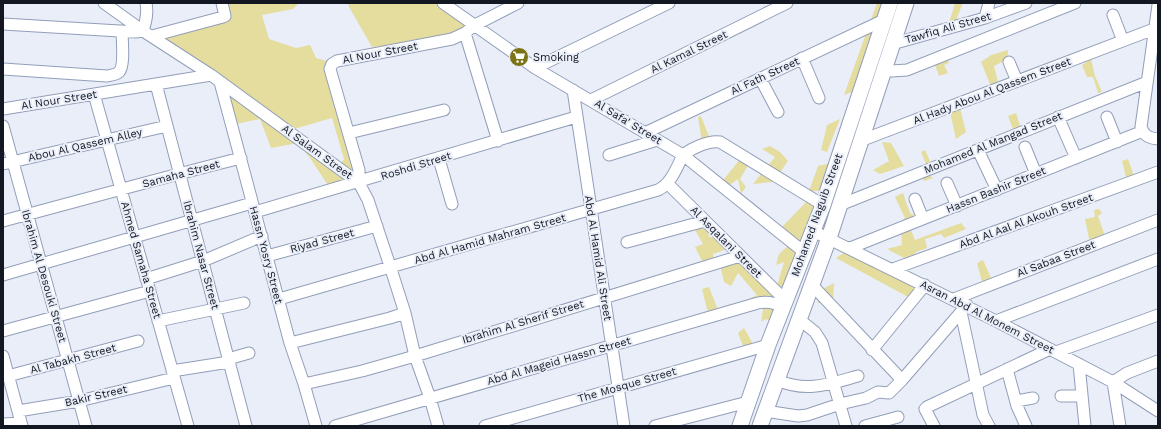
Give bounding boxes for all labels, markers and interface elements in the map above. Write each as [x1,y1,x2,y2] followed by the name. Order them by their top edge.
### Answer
[904,9,993,46] street label: Tawfiq Ali Street
[648,28,730,76] street label: Al Kamal Street
[341,39,419,67] street label: Al Nour Street
[508,46,530,68] supermarket icon: Smoking
[533,51,579,64] place label: Smoking
[729,54,802,98] street label: Al Fath Street
[911,55,1073,127] street label: Al Hady Abou Al Qassem Street
[20,88,98,112] street label: Al Nour Street
[592,97,664,147] street label: Al Safa' Street
[922,109,1064,177] street label: Mohamed Al Mangad Street
[279,122,355,182] street label: Al Salam Street
[27,125,144,164] street label: Abou Al Qassem Alley
[379,149,453,183] street label: Roshdi Street
[789,151,845,278] street label: Mohamed Naguib Street
[141,157,221,191] street label: Samaha Street
[944,164,1048,216] street label: Hassn Bashir Street
[957,191,1095,251] street label: Abd Al Aal Al Akouh Street
[582,194,614,322] street label: Abd Al Hamid Ali Street
[180,199,222,311] street label: Ibrahim Nasar Street
[118,200,164,320] street label: Ahmed Samaha Street
[688,204,765,281] street label: Al Asqalani Street
[247,205,285,306] street label: Hassn Yosry Street
[19,208,69,344] street label: Ibrahim Al Desouki Street
[413,211,568,267] street label: Abd Al Hamid Mahram Street
[289,226,356,256] street label: Riyad Street
[1015,238,1097,280] street label: Al Sabaa Street
[918,278,1056,357] street label: Asran Abd Al Monem Street
[461,297,586,347] street label: Ibrahim Al Sherif Street
[486,334,633,388] street label: Abd Al Mageid Hassn Street
[29,341,118,377] street label: Al Tabakh Street
[576,365,678,405] street label: The Mosque Street
[64,382,129,409] street label: Bakir Street

